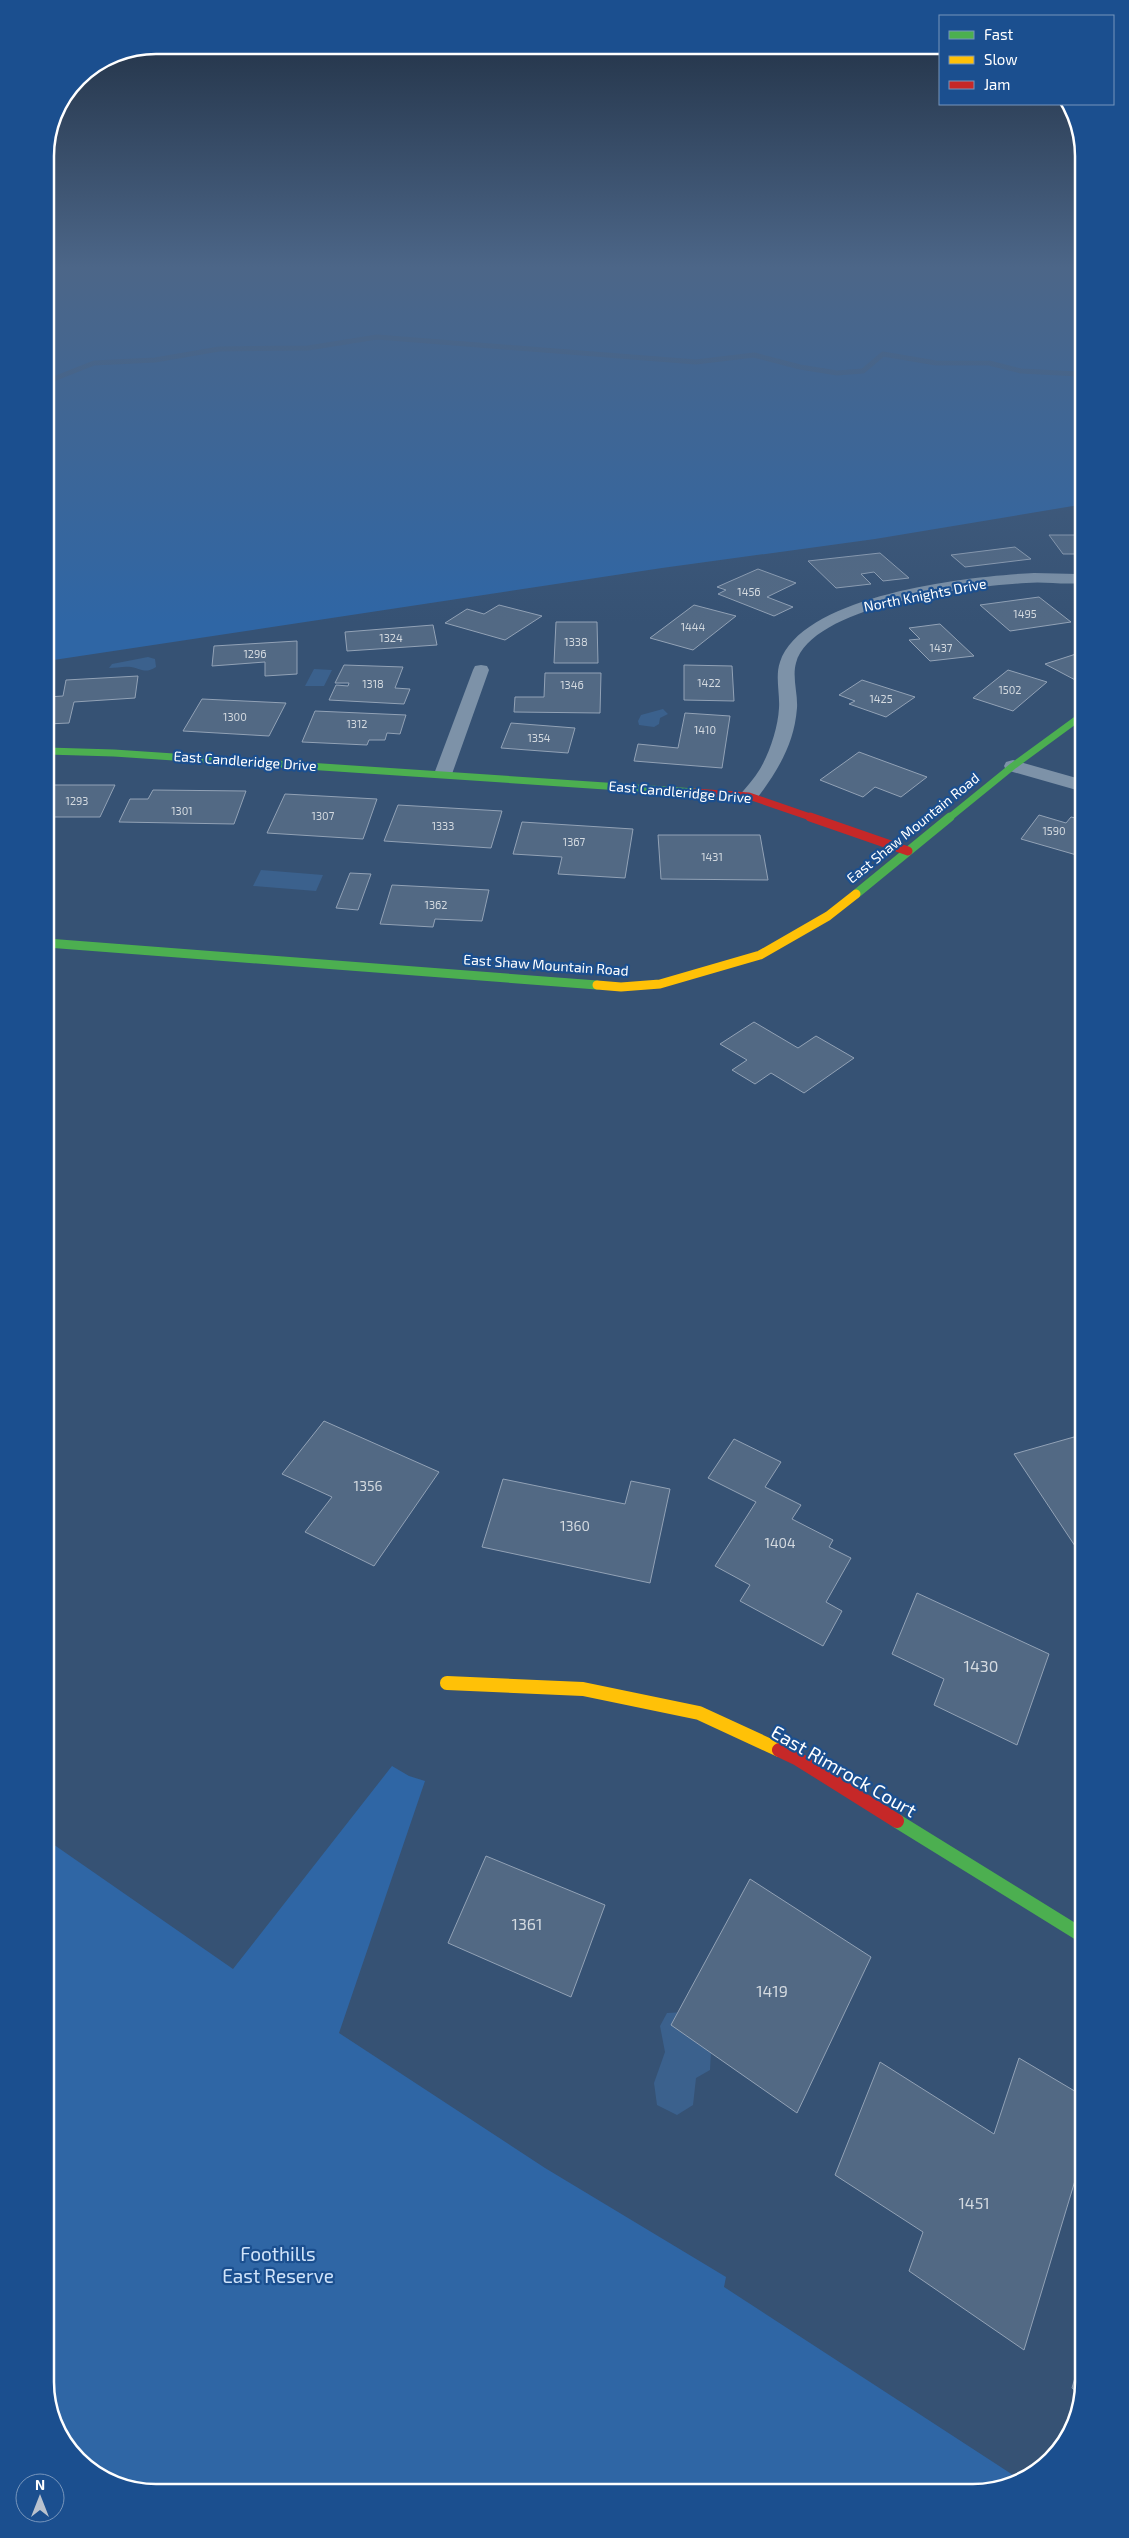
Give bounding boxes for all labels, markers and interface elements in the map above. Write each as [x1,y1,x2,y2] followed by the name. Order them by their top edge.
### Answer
[939,15,1114,105] legend
[984,25,1014,43] text: Fast
[984,50,1018,68] text: Slow
[984,75,1010,93] text: Jam
[862,574,988,615] street label: North Knights Drive
[737,585,761,598] house number: 1456
[1013,607,1037,620] house number: 1495
[681,620,706,633] house number: 1444
[379,631,403,644] house number: 1324
[564,635,588,648] house number: 1338
[930,641,953,654] house number: 1437
[243,647,267,660] house number: 1296
[697,676,721,689] house number: 1422
[362,677,384,690] house number: 1318
[560,678,584,691] house number: 1346
[998,683,1022,696] house number: 1502
[869,692,893,705] house number: 1425
[223,710,247,723] house number: 1300
[346,717,368,730] house number: 1312
[694,723,716,736] house number: 1410
[527,731,551,744] house number: 1354
[173,747,317,774] street label: East Candleridge Drive
[843,769,982,886] street label: East Shaw Mountain Road
[608,777,752,806] street label: East Candleridge Drive
[66,794,88,807] house number: 1293
[171,804,193,817] house number: 1301
[312,809,335,822] house number: 1307
[432,819,454,832] house number: 1333
[1042,824,1066,837] house number: 1590
[563,835,586,848] house number: 1367
[701,850,723,863] house number: 1431
[425,898,447,911] house number: 1362
[463,950,629,979] street label: East Shaw Mountain Road
[354,1477,382,1494] house number: 1356
[560,1517,590,1534] house number: 1360
[764,1534,796,1551] house number: 1404
[964,1656,998,1675] house number: 1430
[768,1720,921,1821] street label: East Rimrock Court
[512,1914,542,1933] house number: 1361
[756,1981,788,2000] house number: 1419
[958,2193,990,2212] house number: 1451
[222,2242,334,2287] park label: Foothills East Reserve
[15,2473,65,2523] north arrow
[35,2476,45,2493] text: N

